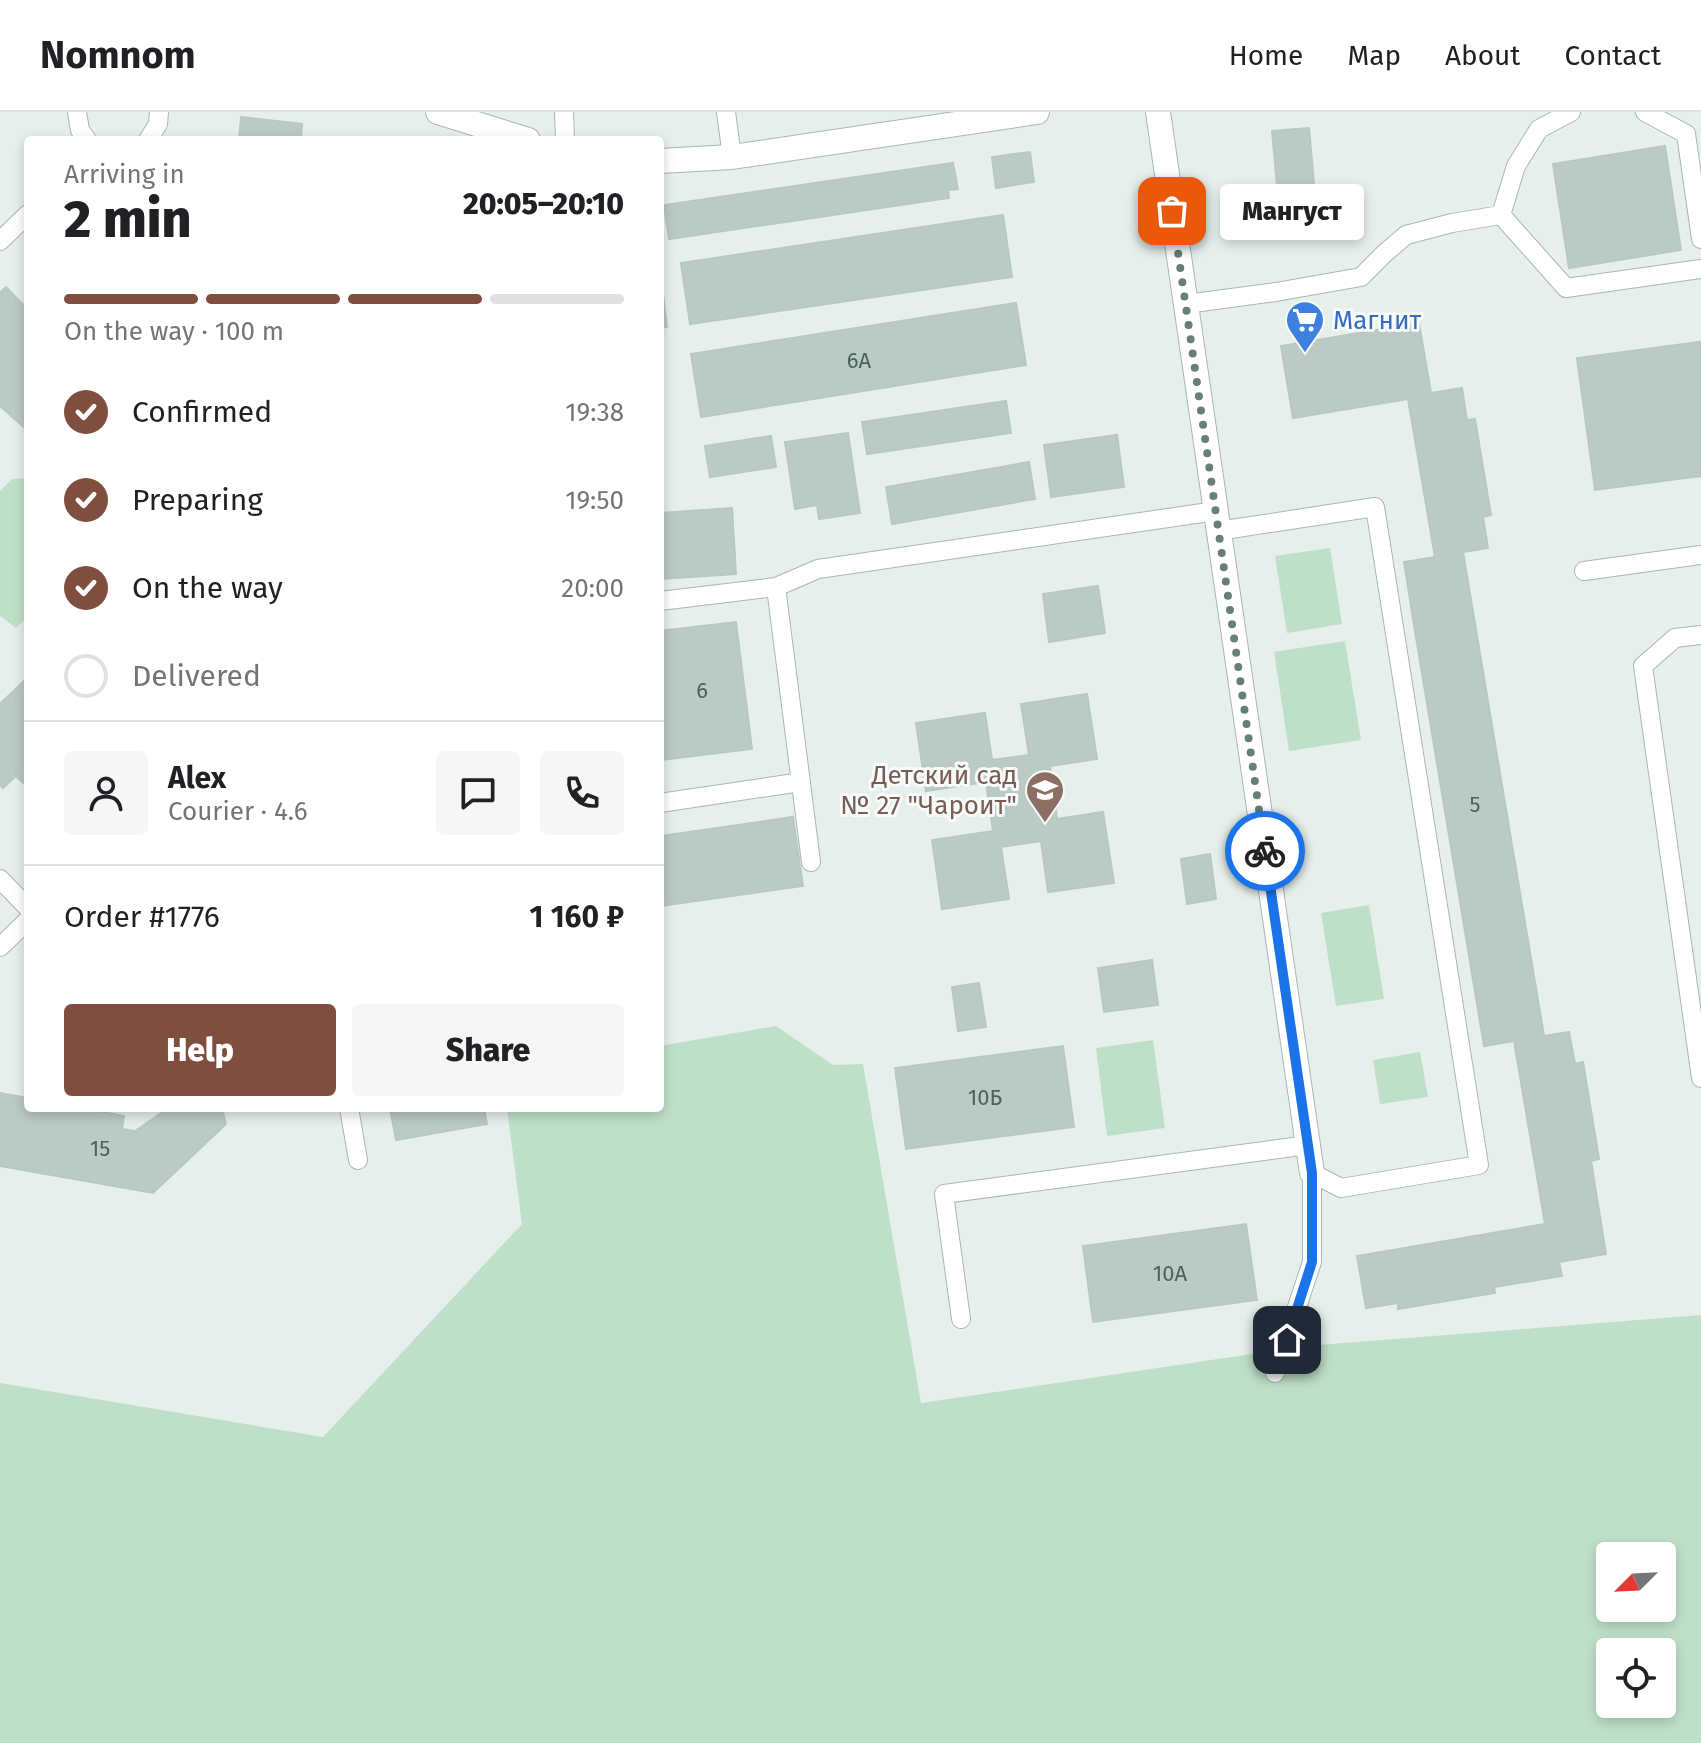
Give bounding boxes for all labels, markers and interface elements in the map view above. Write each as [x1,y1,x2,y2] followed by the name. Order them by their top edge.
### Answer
[40,32,196,78] text: Nomnom
[1229,39,1303,72] text: Home
[1347,39,1401,72] text: Map
[1445,39,1520,72] text: About
[1564,39,1661,72] text: Contact
[64,159,185,190] text: Arriving in
[1138,177,1206,245] pin
[1220,183,1364,239] callout: Мангуст
[463,186,624,222] text: 20:05–20:10
[64,188,191,251] text: 2 min
[1150,189,1194,233] icon: bag
[1242,196,1342,227] text: Мангуст
[1284,299,1326,354] supermarket icon: Магнит
[1333,305,1422,336] place label: Магнит
[64,316,284,347] text: On the way · 100 m
[847,347,872,374] house number: 6А
[64,390,108,434] icon: check
[132,394,272,430] text: Confirmed
[565,397,624,428] text: 19:38
[64,478,108,522] icon: check
[132,482,263,518] text: Preparing
[565,485,624,516] text: 19:50
[64,566,108,610] icon: check
[132,570,283,606] text: On the way
[561,573,624,604] text: 20:00
[132,658,261,694] text: Delivered
[696,677,708,704] house number: 6
[64,751,148,835] button: person
[436,751,520,835] button: chat
[540,751,624,835] button: phone
[168,760,226,796] text: Alex
[840,760,1017,821] place label: Детский сад № 27 "Чароит"
[1024,769,1066,824] school or university icon: Детский сад № 27 "Чароит"
[1469,791,1481,818] house number: 5
[168,796,308,827] text: Courier · 4.6
[1225,811,1305,891] courier
[1243,829,1287,873] icon: bike
[64,899,220,935] text: Order #1776
[530,899,624,935] text: 1 160 ₽
[64,1004,336,1096] button: Help
[352,1004,624,1096] button: Share
[968,1084,1003,1111] house number: 10Б
[90,1135,110,1162] house number: 15
[1153,1260,1188,1287] house number: 10А
[1253,1306,1321,1374] pin
[1265,1318,1309,1362] icon: home
[1596,1542,1676,1622] north arrow
[1596,1542,1676,1718] map controls
[1596,1638,1676,1718] button: locate

